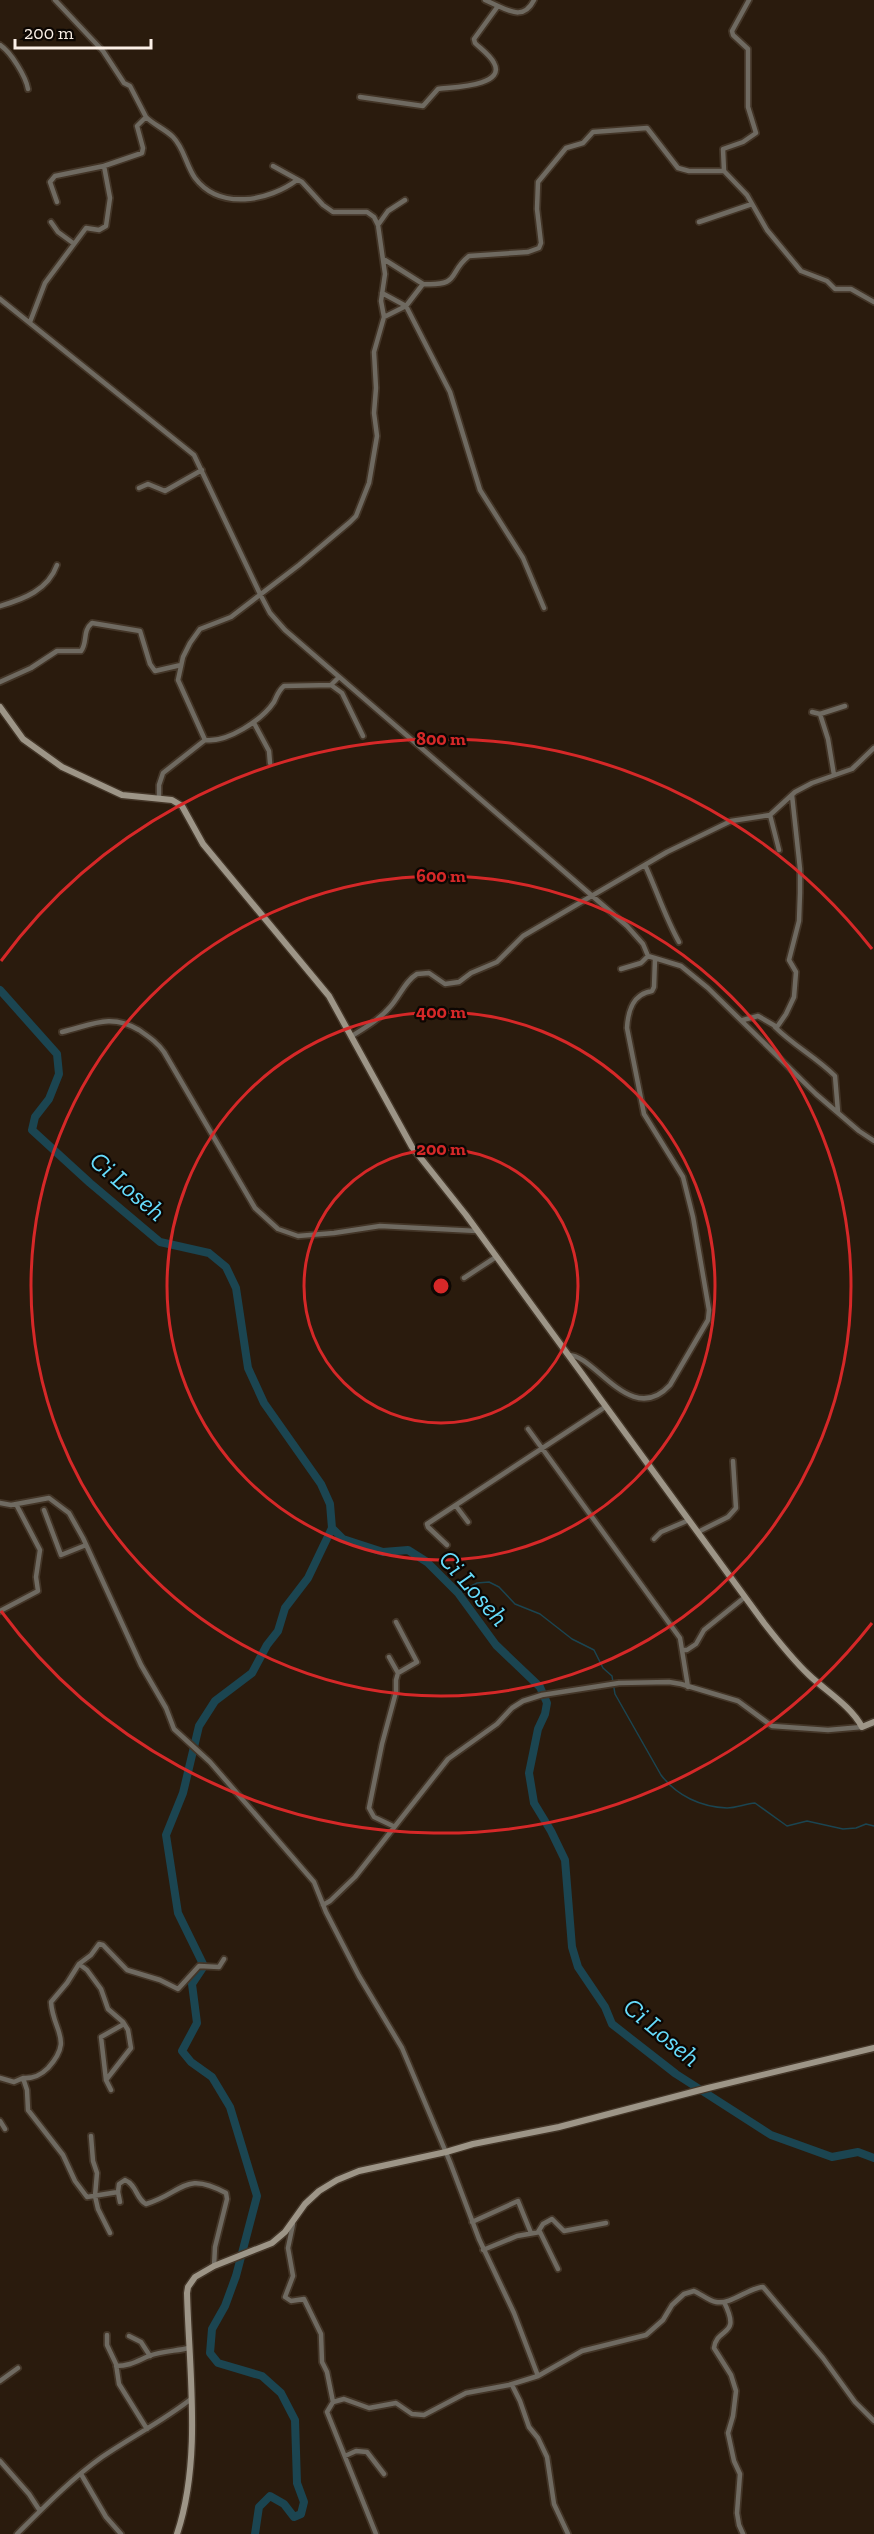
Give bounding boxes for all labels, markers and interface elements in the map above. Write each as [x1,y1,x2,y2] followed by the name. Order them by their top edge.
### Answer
[15,12,152,50] scale bar
[24,22,74,44] text: 200 m
[416,728,466,750] text: 800 m
[416,865,466,887] text: 600 m
[416,1001,466,1023] text: 400 m
[416,1138,466,1160] text: 200 m
[83,1144,173,1228] water label: Ci Loseh
[431,1276,451,1296] centre of rings
[432,1543,516,1633] water label: Ci Loseh
[617,1991,707,2073] water label: Ci Loseh

